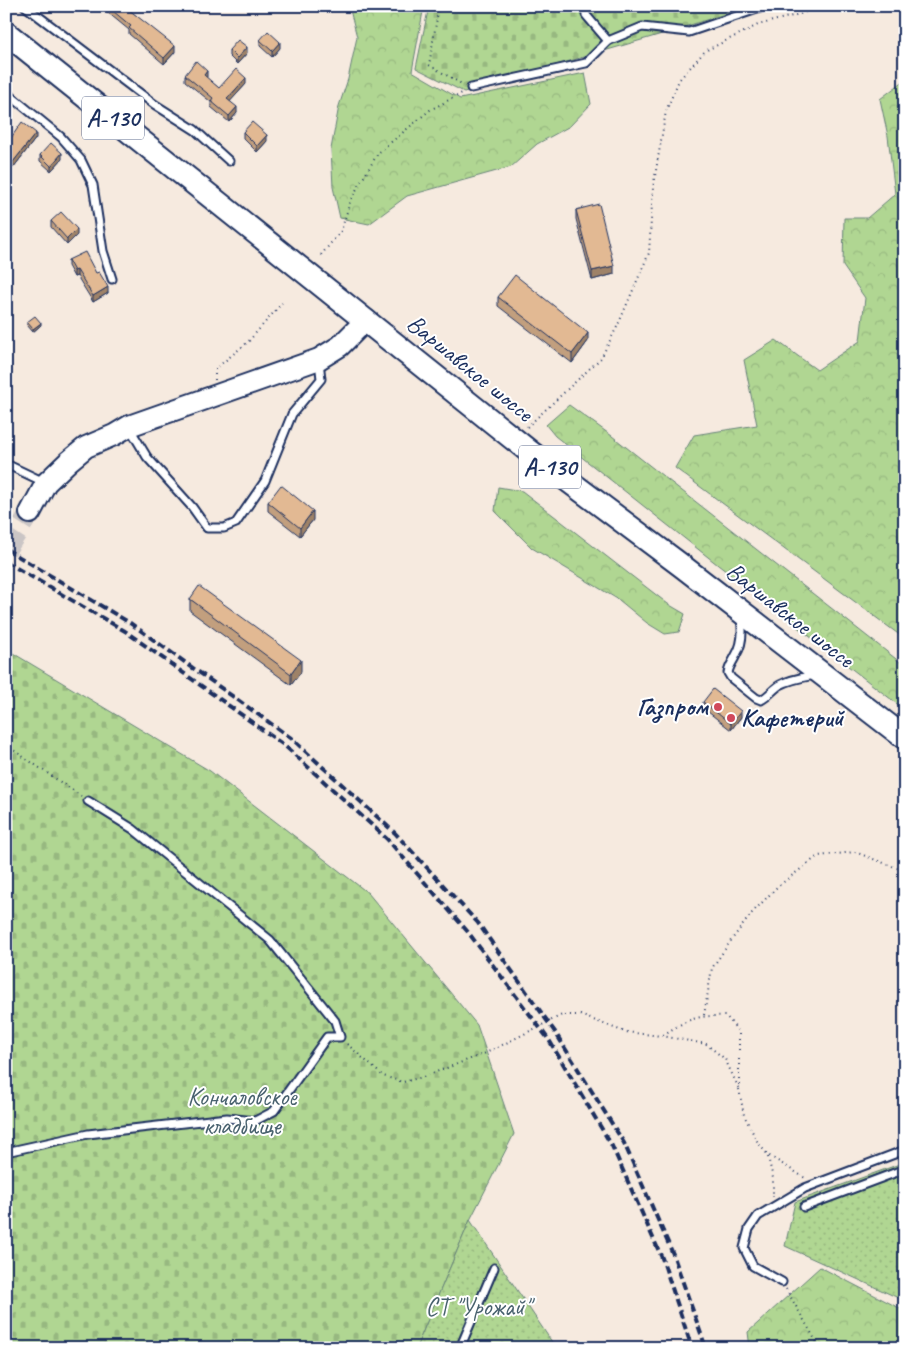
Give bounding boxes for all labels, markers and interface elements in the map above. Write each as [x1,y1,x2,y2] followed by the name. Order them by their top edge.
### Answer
[82,96,144,140] road number: А-130
[400,307,541,430] street label: Варшавское шоссе
[519,446,581,488] road number: А-130
[720,555,862,676] street label: Варшавское шоссе
[637,691,709,723] place label: Газпром
[712,701,724,713] marker: Газпром
[741,702,846,734] place label: Кафетерий
[725,712,737,724] marker: Кафетерий
[188,1081,298,1142] park label: Кончаловское кладбище
[426,1291,536,1323] park label: СТ "Урожай"

